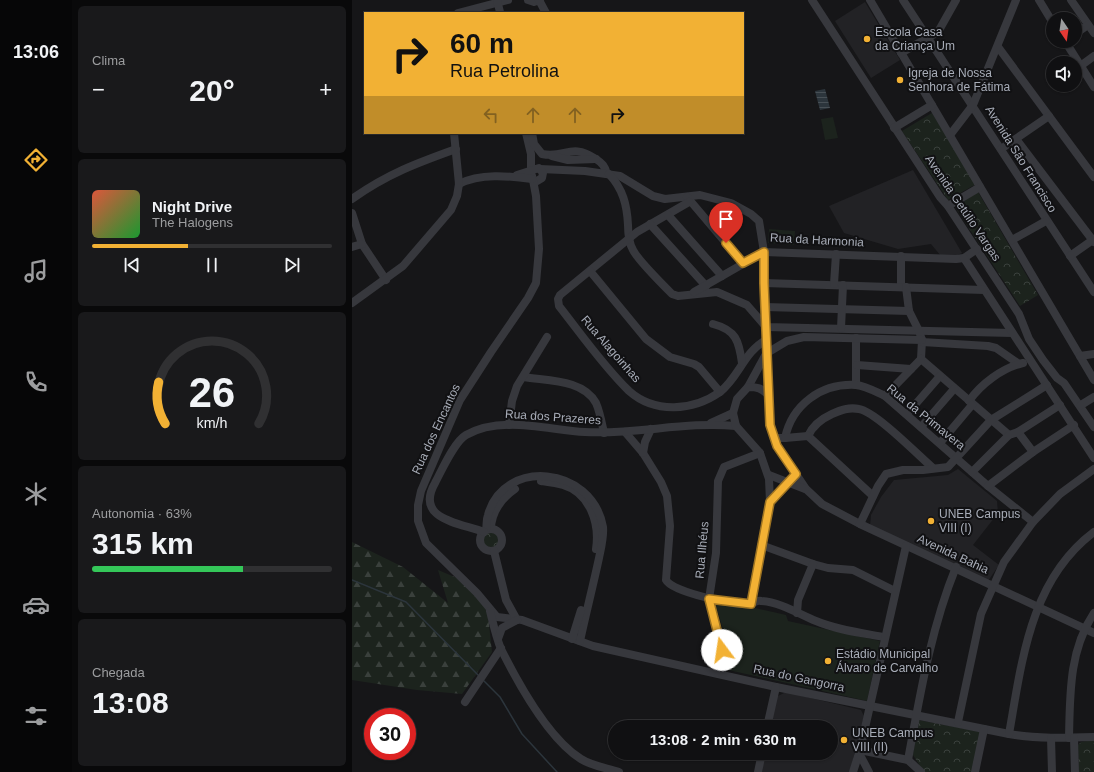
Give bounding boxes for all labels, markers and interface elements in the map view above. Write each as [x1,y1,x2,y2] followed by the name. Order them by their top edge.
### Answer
[1046,12,1082,48] north arrow
[1046,12,1082,92] map controls
[875,25,955,53] place label: Escola Casa da Criança Um
[384,28,436,80] icon: right
[450,28,514,59] text: 60 m
[862,34,872,44] marker: Escola Casa da Criança Um
[13,42,59,62] text: 13:06
[92,53,125,68] text: Clima
[1046,56,1082,92] button: sound
[450,61,559,81] text: Rua Petrolina
[908,66,1010,94] place label: Igreja de Nossa Senhora de Fátima
[189,74,235,107] text: 20°
[895,75,905,85] marker: Igreja de Nossa Senhora de Fátima
[92,77,105,102] text: −
[319,77,332,102] text: +
[982,103,1060,215] street label: Avenida São Francisco
[480,104,502,126] icon: left
[522,104,544,126] icon: ahead
[564,104,586,126] icon: ahead
[606,104,628,126] icon: right
[22,146,50,174] icon: directions
[922,152,1004,264] street label: Avenida Getúlio Vargas
[152,198,232,215] text: Night Drive
[709,202,743,243] pin
[715,208,737,230] icon: arrive
[152,215,233,230] text: The Halogens
[770,231,865,249] street label: Rua da Harmonia
[121,254,143,276] icon: previous
[201,254,223,276] icon: pause
[281,254,303,276] icon: next
[22,257,50,285] icon: music
[578,313,644,385] street label: Rua Alagoinhas
[22,368,50,396] icon: phone
[189,369,235,416] text: 26
[884,381,968,453] street label: Rua da Primavera
[409,382,463,476] street label: Rua dos Encantos
[505,407,601,427] street label: Rua dos Prazeres
[197,415,228,431] text: km/h
[22,480,50,508] icon: climate
[92,506,192,521] text: Autonomia · 63%
[939,507,1020,535] place label: UNEB Campus VIII (I)
[926,516,936,526] marker: UNEB Campus VIII (I)
[693,521,711,579] street label: Rua Ilhéus
[92,527,194,560] text: 315 km
[915,531,991,577] street label: Avenida Bahia
[22,591,50,619] icon: car
[701,629,743,671] position arrow
[836,647,938,675] place label: Estádio Municipal Álvaro de Carvalho
[823,656,833,666] marker: Estádio Municipal Álvaro de Carvalho
[752,662,846,695] street label: Rua do Gangorra
[92,665,145,680] text: Chegada
[92,686,169,719] text: 13:08
[22,702,50,730] icon: filters
[364,708,416,760] speed limit sign: 30
[852,726,933,754] place label: UNEB Campus VIII (II)
[650,731,796,748] text: 13:08 · 2 min · 630 m
[839,735,849,745] marker: UNEB Campus VIII (II)

